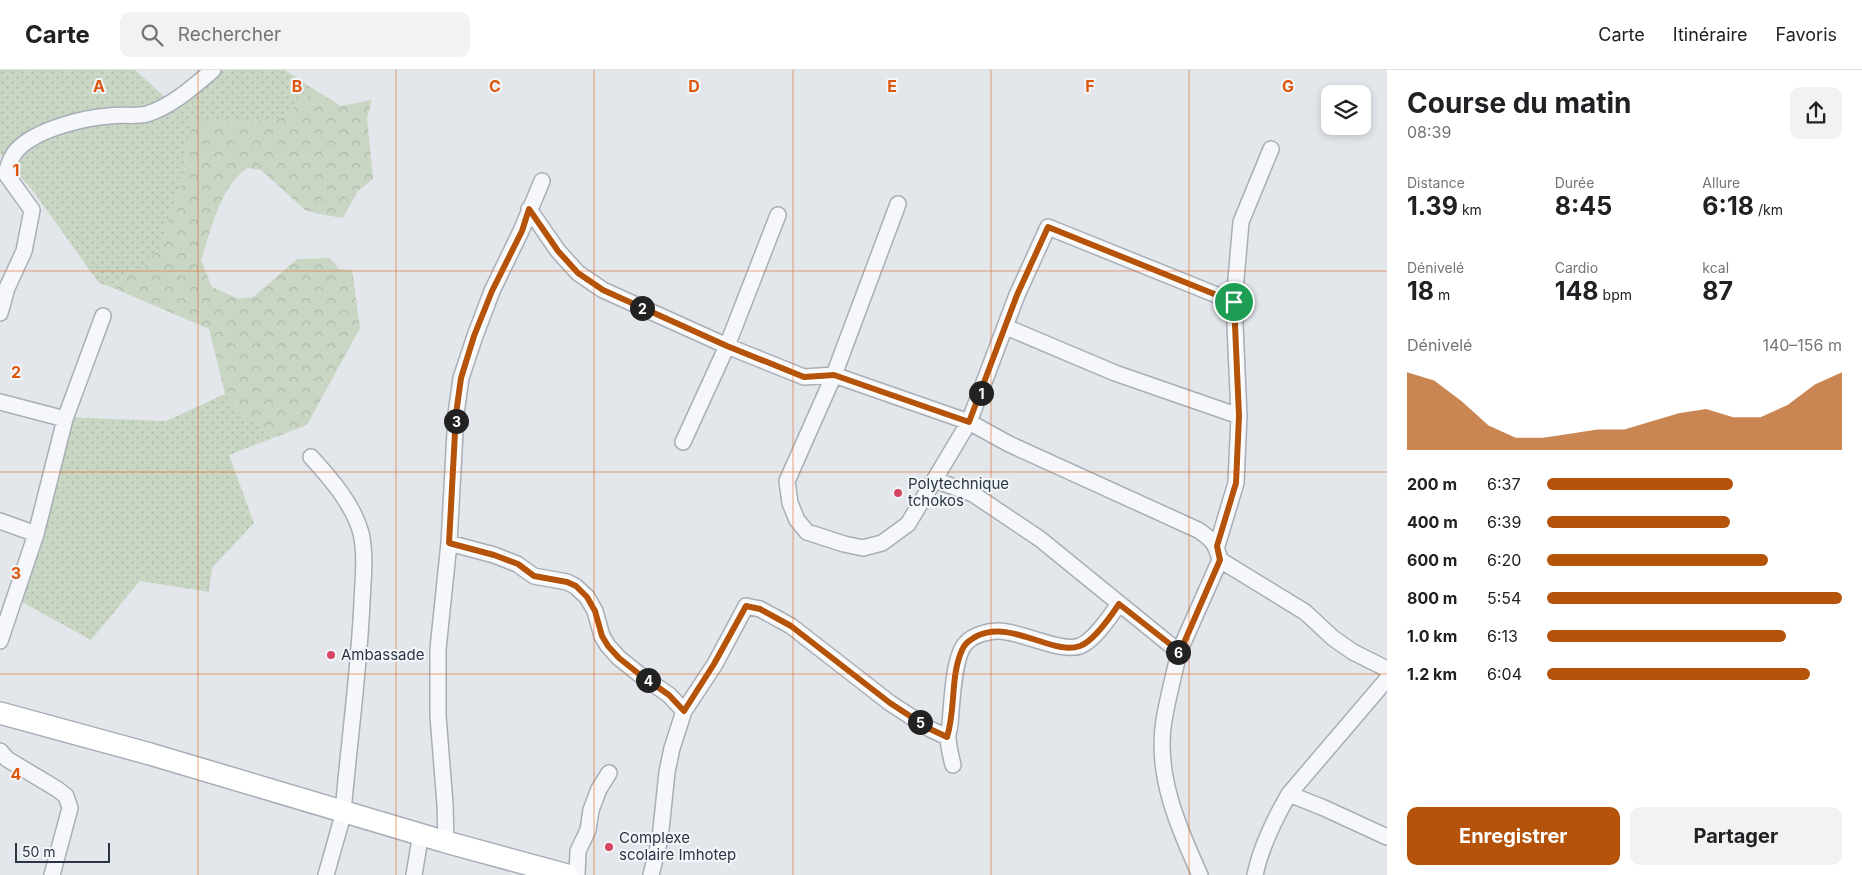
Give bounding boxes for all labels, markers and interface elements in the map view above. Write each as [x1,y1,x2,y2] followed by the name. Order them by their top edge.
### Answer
[120,12,470,57] search box
[25,20,90,49] text: Carte
[138,21,166,49] icon: search
[178,23,281,46] text: Rechercher
[1598,24,1645,45] text: Carte
[1673,24,1747,45] text: Itinéraire
[1775,24,1837,45] text: Favoris
[93,76,105,96] text: A
[292,76,302,96] text: B
[489,76,501,96] text: C
[688,76,700,96] text: D
[887,76,897,96] text: E
[1085,76,1095,96] text: F
[1282,76,1294,96] text: G
[1321,85,1371,135] map controls
[1321,85,1371,135] button: layers
[1407,86,1632,120] text: Course du matin
[1790,87,1842,139] button: share
[1407,122,1451,142] text: 08:39
[13,160,19,180] text: 1
[1407,174,1465,191] text: Distance
[1555,174,1594,191] text: Durée
[1702,174,1740,191] text: Allure
[1407,191,1458,221] text: 1.39
[1555,191,1612,221] text: 8:45
[1702,191,1754,221] text: 6:18
[1458,201,1482,218] text: km
[1754,201,1783,218] text: /km
[1407,259,1464,276] text: Dénivelé
[1555,259,1598,276] text: Cardio
[1702,259,1729,276] text: kcal
[1407,276,1434,306] text: 18
[1555,276,1599,306] text: 148
[1702,276,1733,306] text: 87
[1213,281,1255,323] pin
[1434,286,1450,303] text: m
[1599,286,1632,303] text: bpm
[1220,288,1248,316] icon: arrive
[630,296,654,320] pin: 2
[638,300,647,317] text: 2
[1407,335,1472,355] text: Dénivelé
[1762,335,1842,355] text: 140–156 m
[11,362,21,382] text: 2
[968,380,994,406] pin: 1
[978,385,985,402] text: 1
[444,408,468,434] pin: 3
[452,413,461,430] text: 3
[908,474,1009,510] place label: Polytechnique tchokos
[1407,474,1457,494] text: 200 m
[1487,474,1520,494] text: 6:37
[892,487,904,499] marker: Polytechnique tchokos
[1407,512,1458,532] text: 400 m
[1487,512,1521,532] text: 6:39
[1407,550,1457,570] text: 600 m
[1487,550,1521,570] text: 6:20
[11,563,21,583] text: 3
[1407,588,1457,608] text: 800 m
[1487,588,1521,608] text: 5:54
[1407,626,1457,646] text: 1.0 km
[1487,626,1518,646] text: 6:13
[1166,640,1190,664] pin: 6
[1174,644,1183,661] text: 6
[341,645,424,664] place label: Ambassade
[325,649,337,661] marker: Ambassade
[1407,664,1457,684] text: 1.2 km
[1487,664,1522,684] text: 6:04
[636,668,660,692] pin: 4
[644,672,653,689] text: 4
[908,710,932,734] pin: 5
[916,714,925,731] text: 5
[11,764,22,784] text: 4
[1407,807,1620,865] button: Enregistrer
[1630,807,1842,865] button: Partager
[619,828,736,864] place label: Complexe scolaire Imhotep
[15,840,110,863] scale bar
[603,841,615,853] marker: Complexe scolaire Imhotep
[22,843,56,860] text: 50 m

